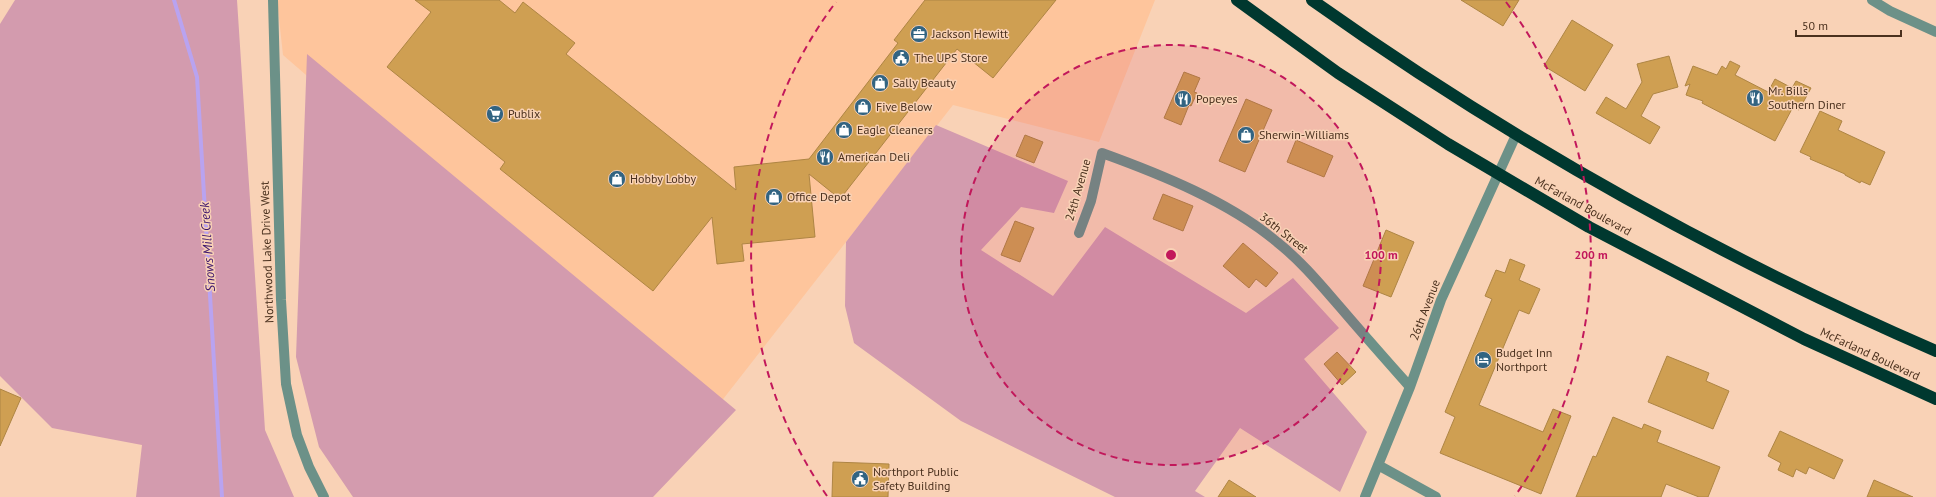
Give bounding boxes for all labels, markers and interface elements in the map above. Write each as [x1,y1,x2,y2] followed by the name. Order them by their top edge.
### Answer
[1796,12,1901,38] scale bar
[1802,18,1828,33] text: 50 m
[909,24,929,44] office icon: Jackson Hewitt
[931,26,1008,41] place label: Jackson Hewitt
[891,48,911,68] public building icon: The UPS Store
[914,50,988,65] place label: The UPS Store
[870,73,890,93] shop icon: Sally Beauty
[893,75,956,90] place label: Sally Beauty
[1768,83,1846,112] place label: Mr. Bills Southern Diner
[1745,88,1765,108] restaurant icon: Mr. Bills Southern Diner
[1173,89,1193,109] restaurant icon: Popeyes
[1196,91,1238,106] place label: Popeyes
[853,97,873,117] shop icon: Five Below
[876,99,932,114] place label: Five Below
[485,104,505,124] supermarket icon: Publix
[508,106,540,121] place label: Publix
[834,120,854,140] shop icon: Eagle Cleaners
[857,122,933,137] place label: Eagle Cleaners
[1236,125,1256,145] shop icon: Sherwin-Williams
[1259,127,1349,142] place label: Sherwin-Williams
[815,147,835,167] restaurant icon: American Deli
[838,149,910,164] place label: American Deli
[1061,157,1094,223] street label: 24th Avenue
[607,169,627,189] shop icon: Hobby Lobby
[630,171,696,186] place label: Hobby Lobby
[1532,173,1634,238] street label: McFarland Boulevard
[257,181,276,323] street label: Northwood Lake Drive West
[764,187,784,207] shop icon: Office Depot
[787,189,851,204] place label: Office Depot
[196,200,219,292] water label: Snows Mill Creek
[1257,209,1312,256] street label: 36th Street
[1364,247,1398,262] text: 100 m
[1574,247,1608,262] text: 200 m
[1164,248,1178,262] centre of rings
[1406,277,1443,342] street label: 26th Avenue
[1818,324,1922,383] street label: McFarland Boulevard
[1496,345,1552,374] place label: Budget Inn Northport
[1473,350,1493,370] hotel icon: Budget Inn Northport
[873,464,959,493] place label: Northport Public Safety Building
[850,469,870,489] public building icon: Northport Public Safety Building

